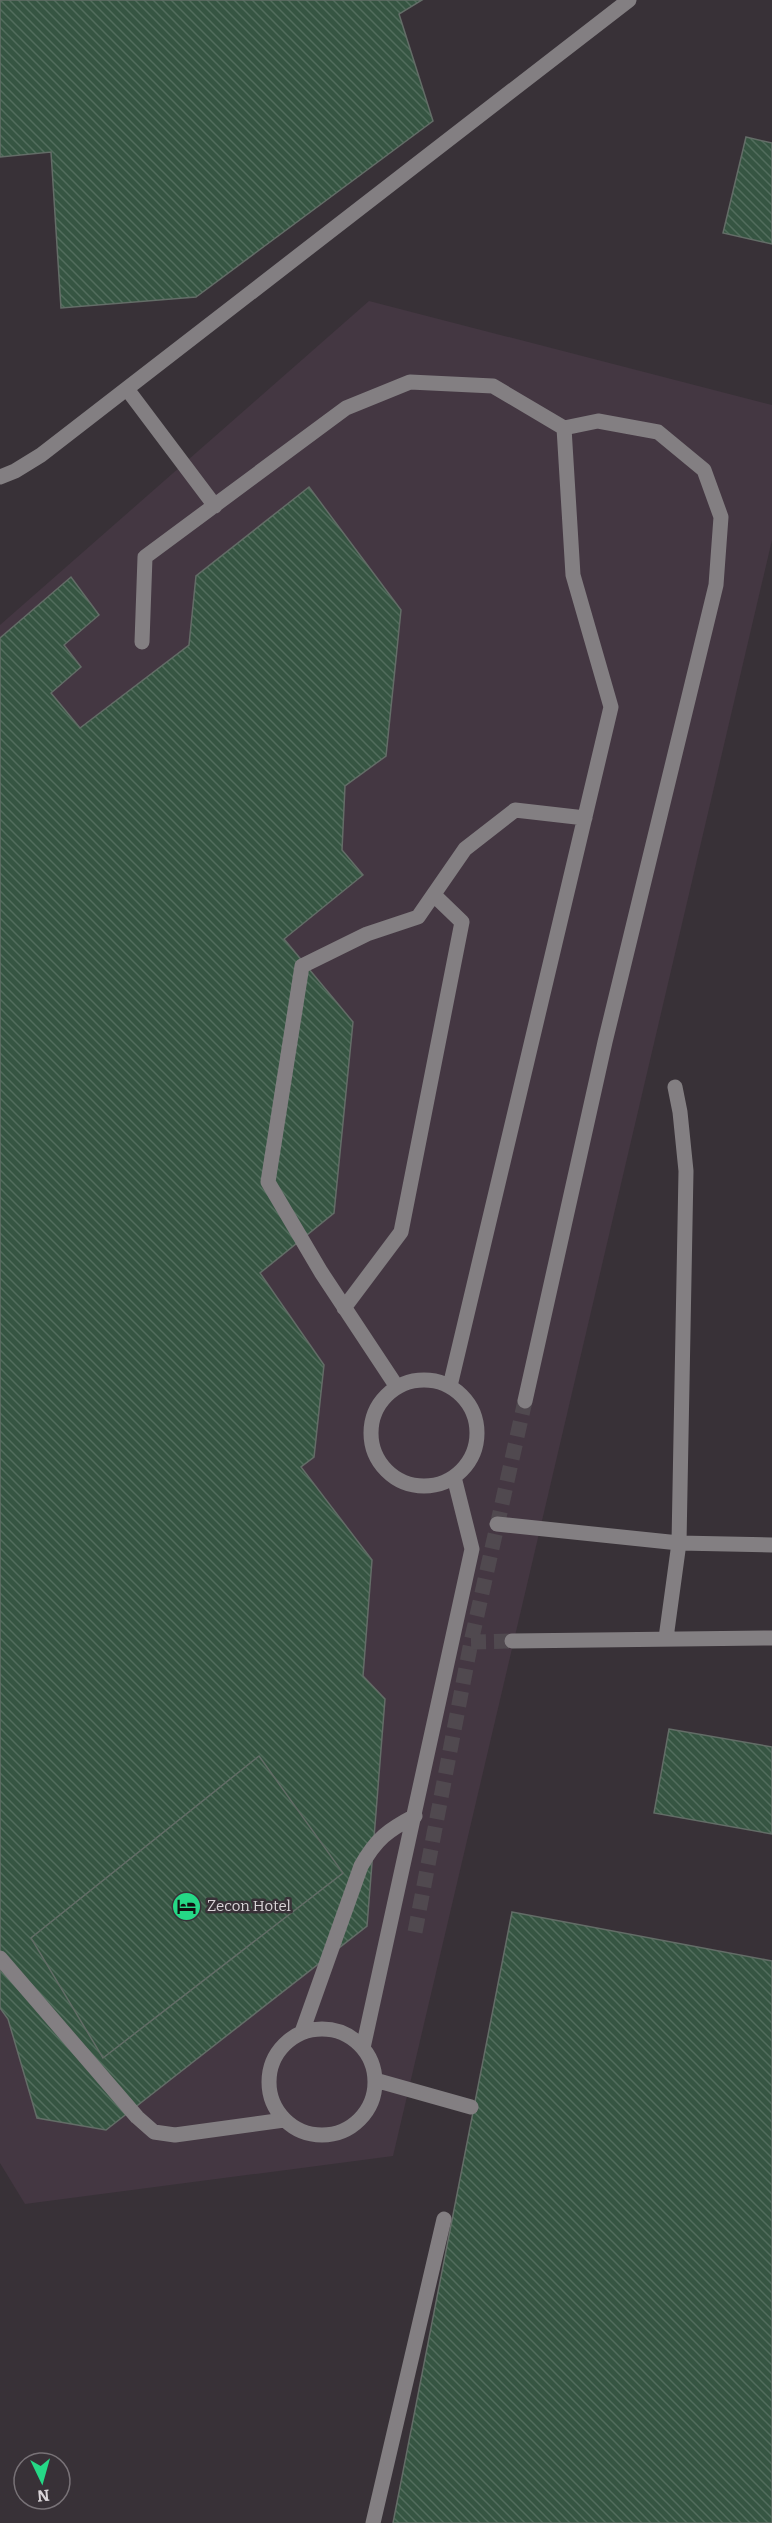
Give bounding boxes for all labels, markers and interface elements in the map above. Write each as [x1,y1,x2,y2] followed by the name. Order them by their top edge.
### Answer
[170,1890,202,1922] hotel icon: Zecon Hotel
[207,1897,291,1915] place label: Zecon Hotel
[12,2451,72,2511] north arrow
[36,2485,50,2505] text: N

